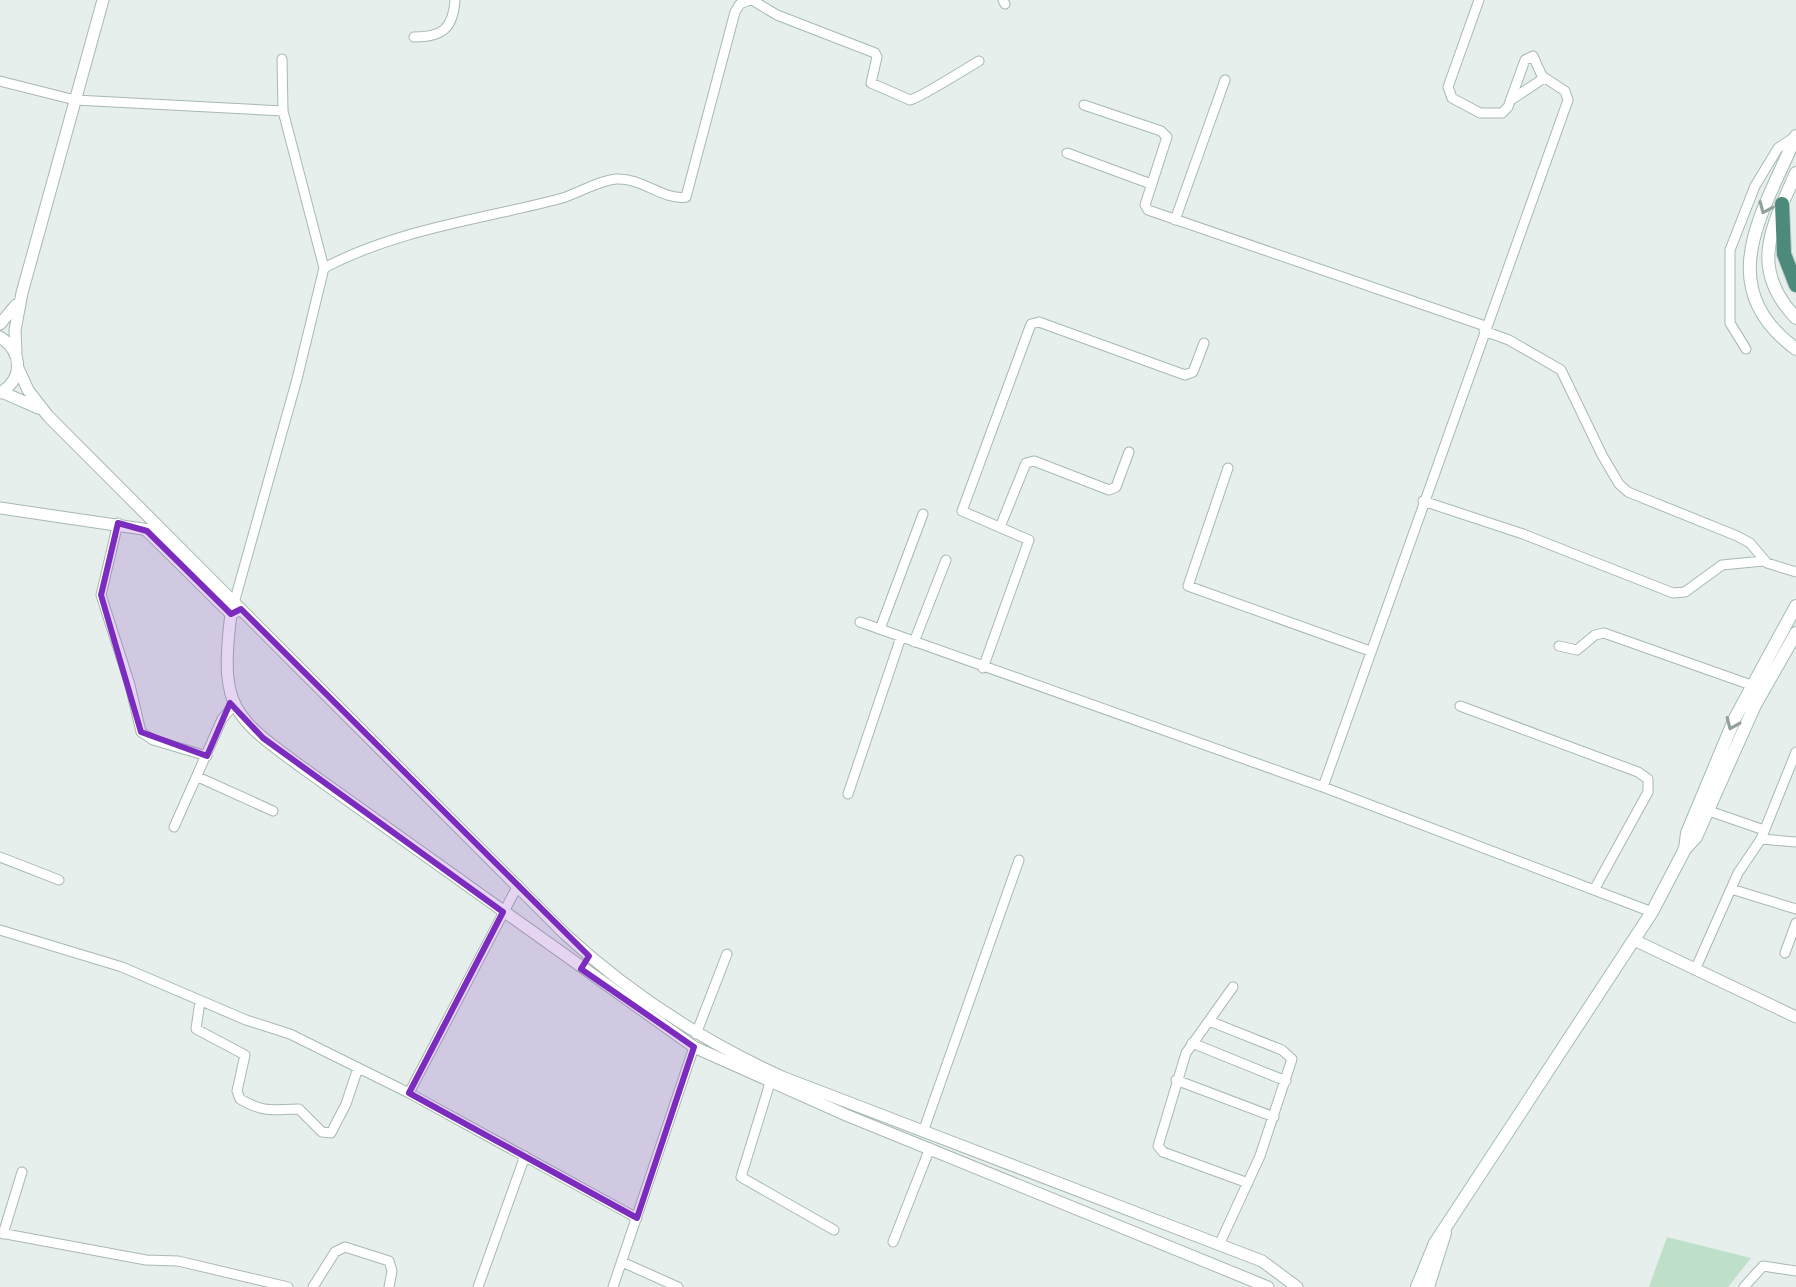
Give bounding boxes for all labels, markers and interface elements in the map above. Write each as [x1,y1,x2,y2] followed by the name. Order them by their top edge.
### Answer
[1759,200,1775,214] one-way arrow
[1726,716,1742,730] one-way arrow

